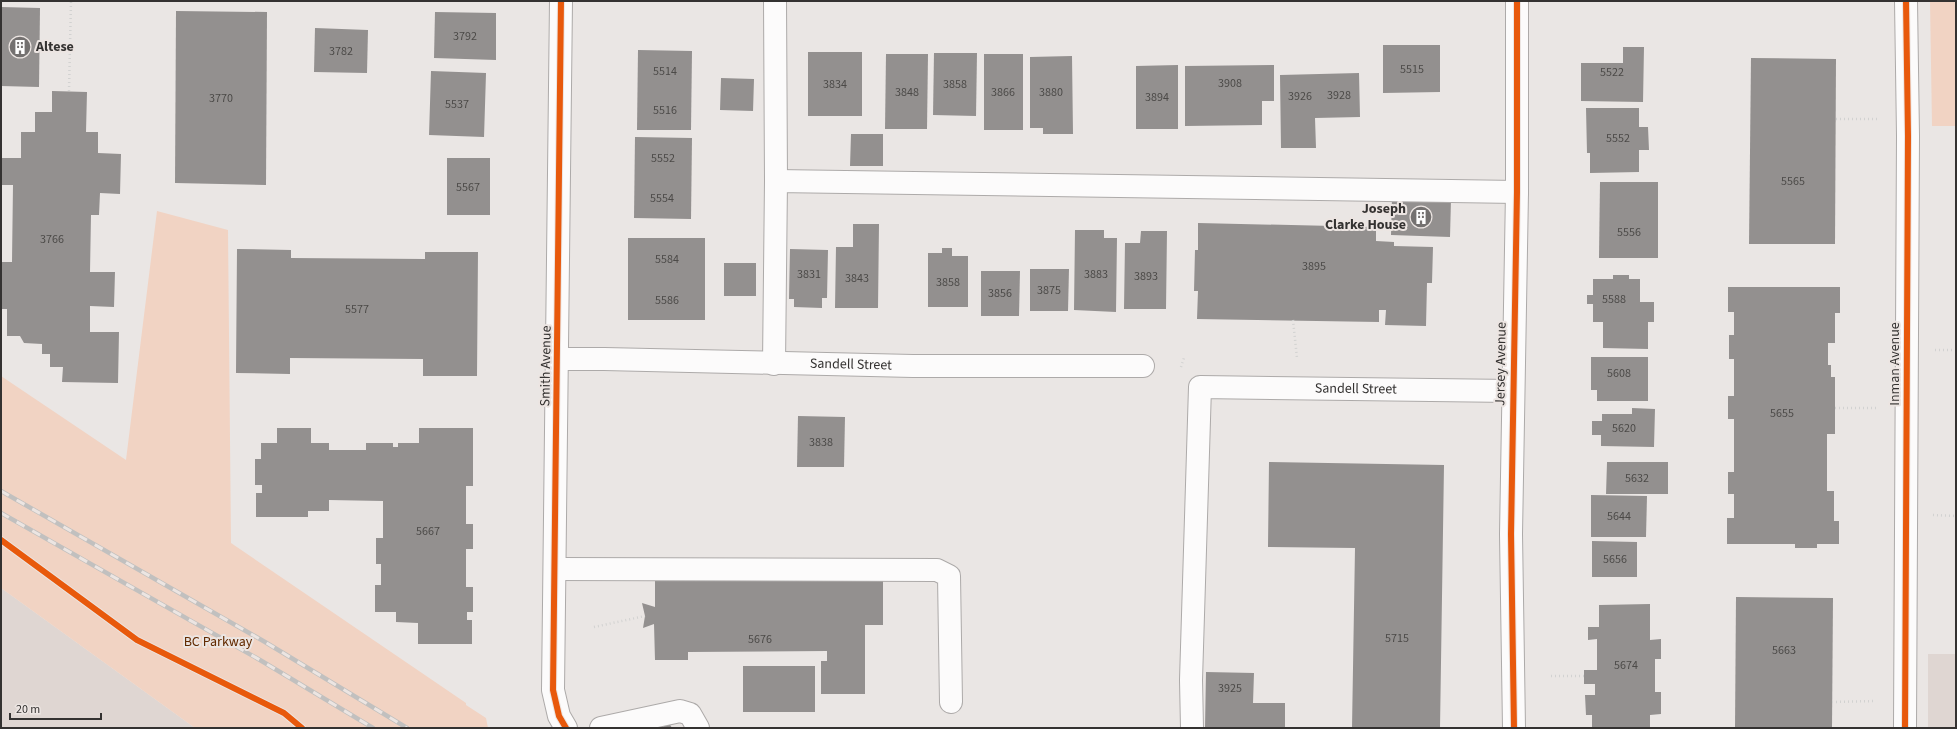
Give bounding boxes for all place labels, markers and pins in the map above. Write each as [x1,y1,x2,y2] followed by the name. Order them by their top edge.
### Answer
[7,34,33,60] building icon: Altese
[35,37,74,57] place label: Altese
[1325,199,1406,235] place label: Joseph Clarke House
[1408,204,1434,230] building icon: Joseph Clarke House

